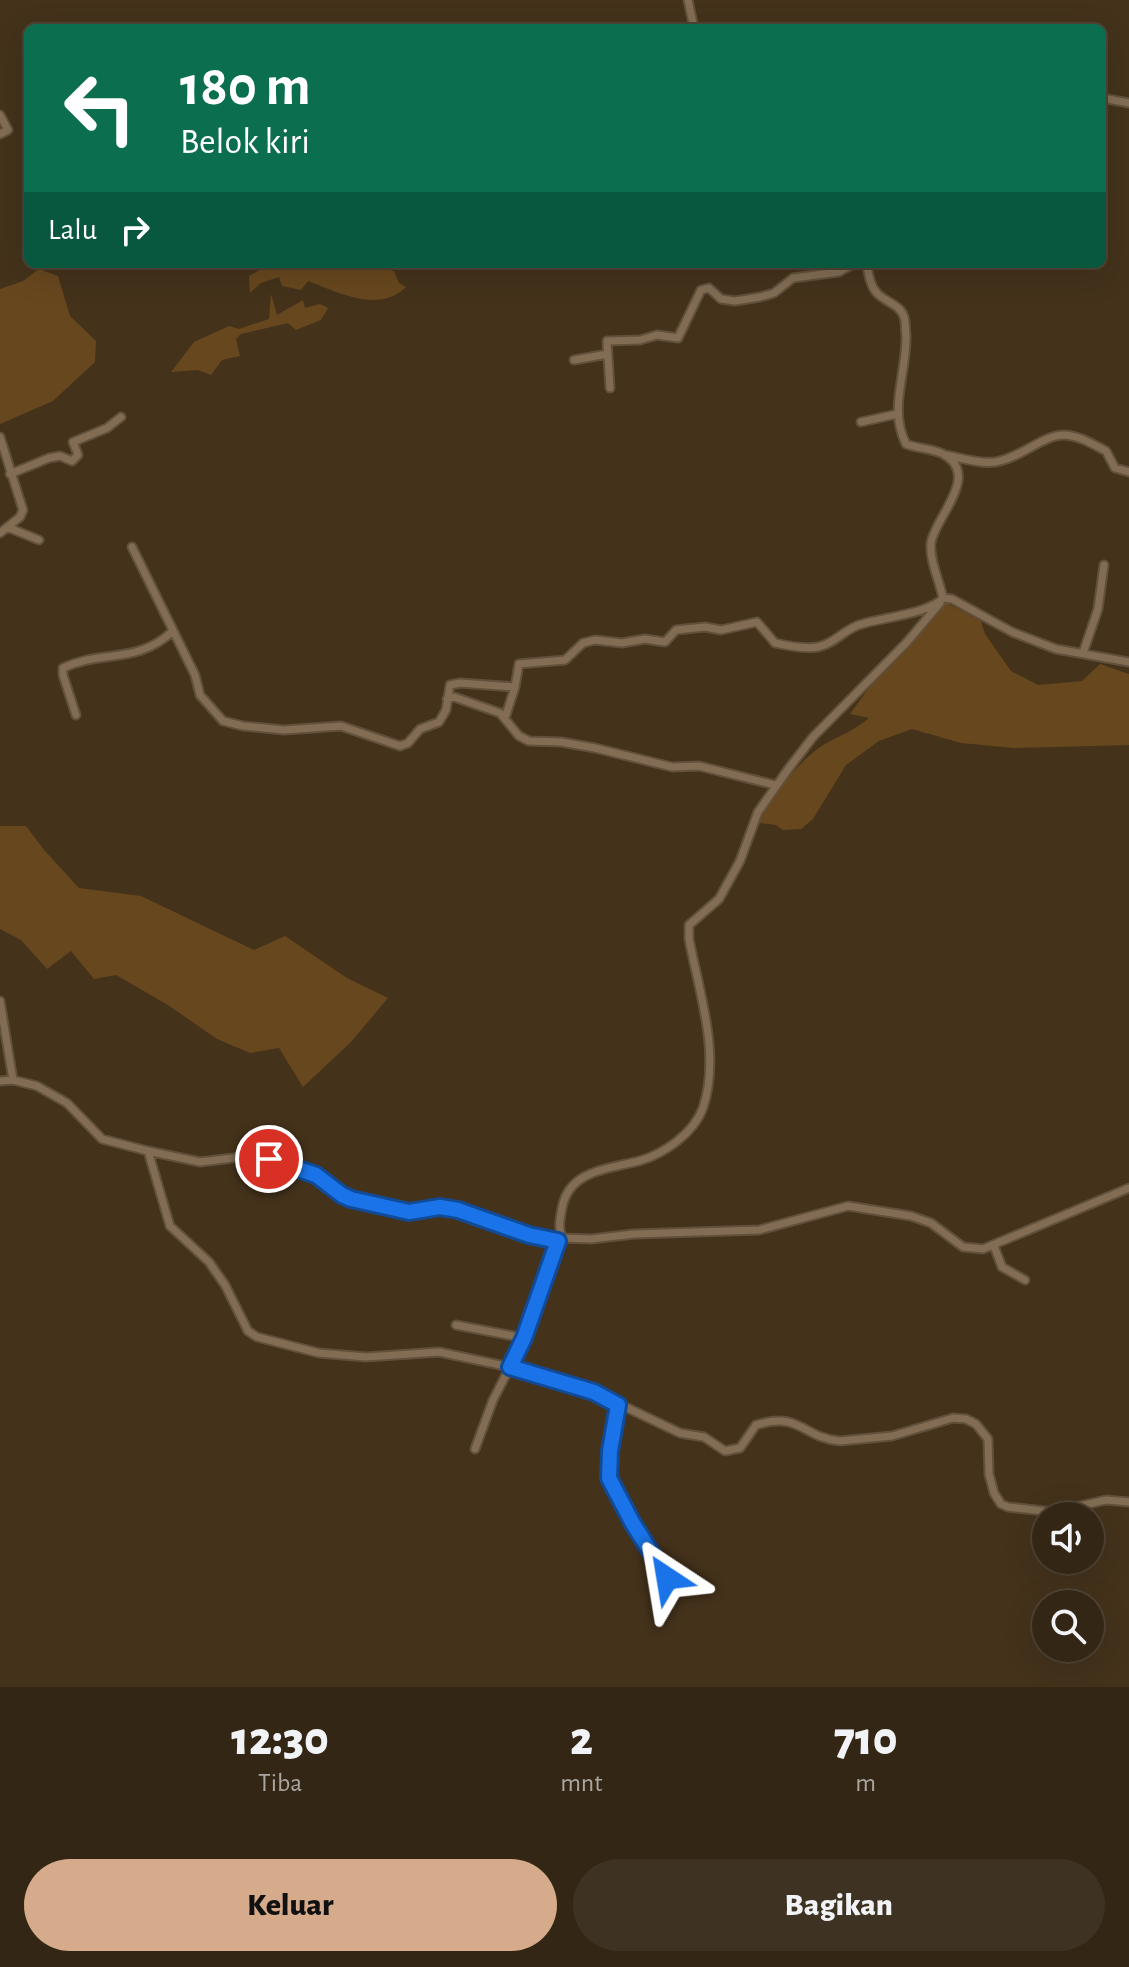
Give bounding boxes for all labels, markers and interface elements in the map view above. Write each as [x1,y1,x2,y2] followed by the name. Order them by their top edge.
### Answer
[48,56,152,160] icon: left
[180,59,311,115] text: 180 m
[180,124,310,160] text: Belok kiri
[113,208,157,252] icon: right
[48,215,97,245] text: Lalu
[235,1125,303,1193] pin
[247,1137,291,1181] icon: arrive
[1032,1502,1104,1662] map controls
[1032,1502,1104,1574] button: sound
[625,1536,709,1620] position arrow
[1032,1590,1104,1662] button: search
[231,1716,329,1764] text: 12:30
[570,1716,593,1764] text: 2
[834,1716,898,1764] text: 710
[258,1770,302,1796] text: Tiba
[560,1770,603,1796] text: mnt
[855,1770,876,1796] text: m
[24,1859,557,1951] button: Keluar
[573,1859,1105,1951] button: Bagikan

